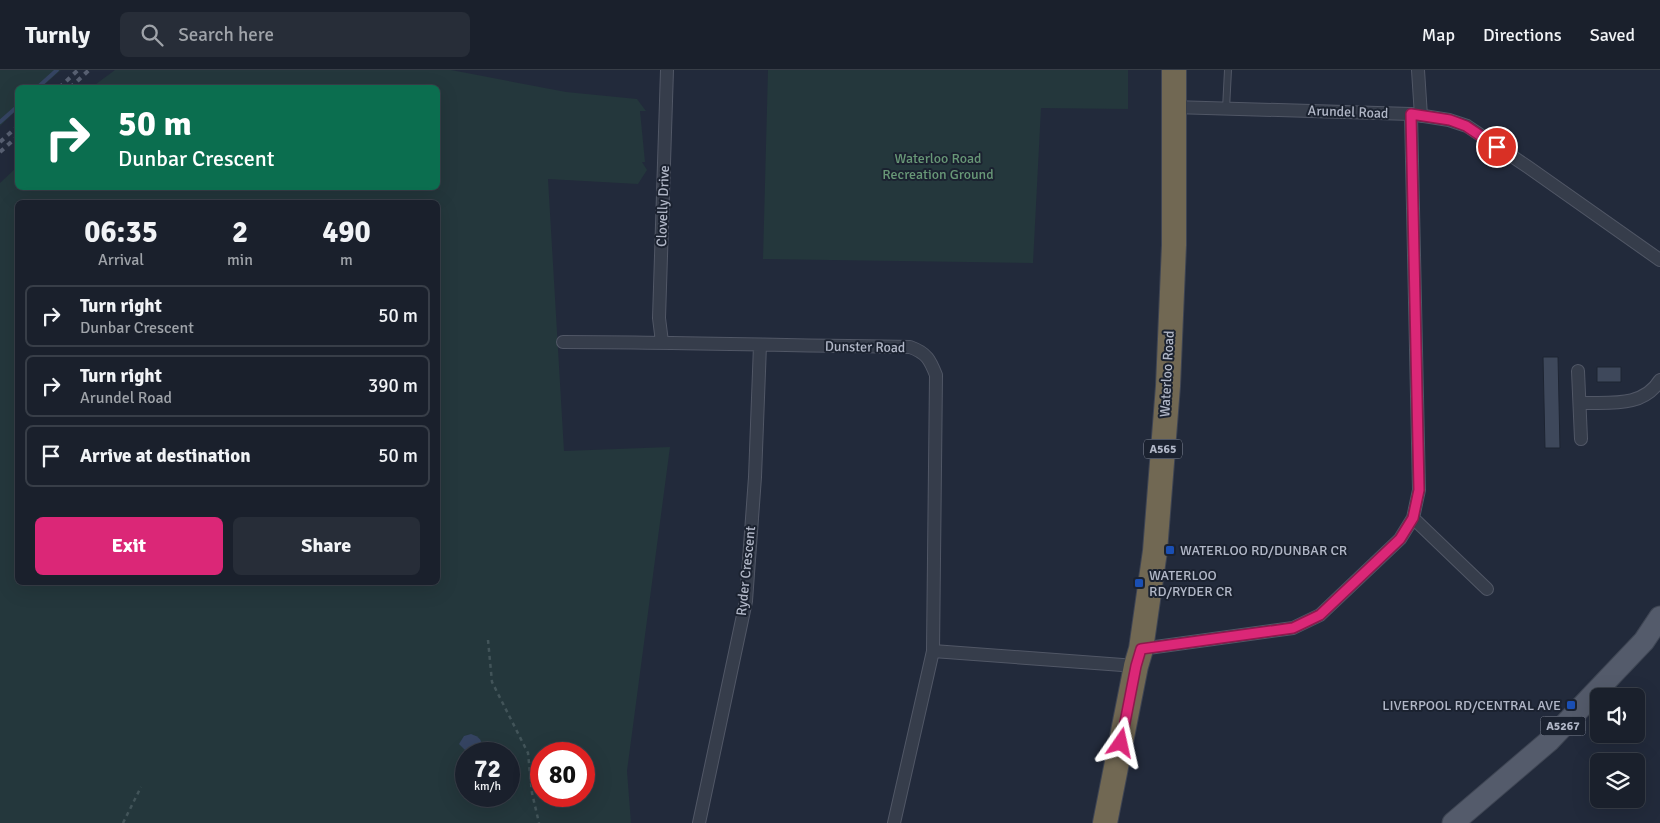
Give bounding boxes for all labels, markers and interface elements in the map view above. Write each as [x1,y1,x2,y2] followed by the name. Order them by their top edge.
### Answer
[120,12,470,57] search box
[25,20,90,50] text: Turnly
[138,21,166,49] icon: search
[178,23,274,47] text: Search here
[1422,24,1455,46] text: Map
[1483,24,1562,46] text: Directions
[1590,24,1635,46] text: Saved
[118,102,192,145] text: 50 m
[1307,102,1389,122] street label: Arundel Road
[35,105,100,170] icon: right
[1476,126,1518,168] pin
[1483,133,1511,161] icon: arrive
[118,145,275,172] text: Dunbar Crescent
[882,150,994,183] park label: Waterloo Road Recreation Ground
[653,165,673,247] street label: Clovelly Drive
[84,214,158,251] text: 06:35
[232,214,248,251] text: 2
[322,214,371,251] text: 490
[98,250,144,270] text: Arrival
[227,250,253,270] text: min
[340,250,353,270] text: m
[80,294,162,318] text: Turn right
[37,302,65,330] icon: right
[378,304,418,328] text: 50 m
[80,318,194,338] text: Dunbar Crescent
[1156,330,1178,418] street label: Waterloo Road
[825,338,905,356] street label: Dunster Road
[80,364,162,388] text: Turn right
[37,372,65,400] icon: right
[368,374,418,398] text: 390 m
[80,388,172,408] text: Arundel Road
[1144,439,1182,458] road number: A565
[37,442,65,470] icon: arrive
[80,444,251,468] text: Arrive at destination
[378,444,418,468] text: 50 m
[35,517,223,575] button: Exit
[233,517,420,575] button: Share
[733,525,759,617] street label: Ryder Crescent
[1180,542,1347,559] place label: WATERLOO RD/DUNBAR CR
[1164,544,1176,556] marker: WATERLOO RD/DUNBAR CR
[1149,567,1233,600] place label: WATERLOO RD/RYDER CR
[1133,577,1145,589] marker: WATERLOO RD/RYDER CR
[1590,688,1645,808] map controls
[1590,688,1645,743] button: sound
[1382,697,1561,714] place label: LIVERPOOL RD/CENTRAL AVE
[1565,699,1577,711] marker: LIVERPOOL RD/CENTRAL AVE
[1094,716,1146,768] position arrow
[1540,716,1586,736] road number: A5267
[530,742,595,807] speed limit sign: 80
[474,753,501,784] text: 72
[1590,753,1645,808] button: layers
[474,779,501,794] text: km/h

